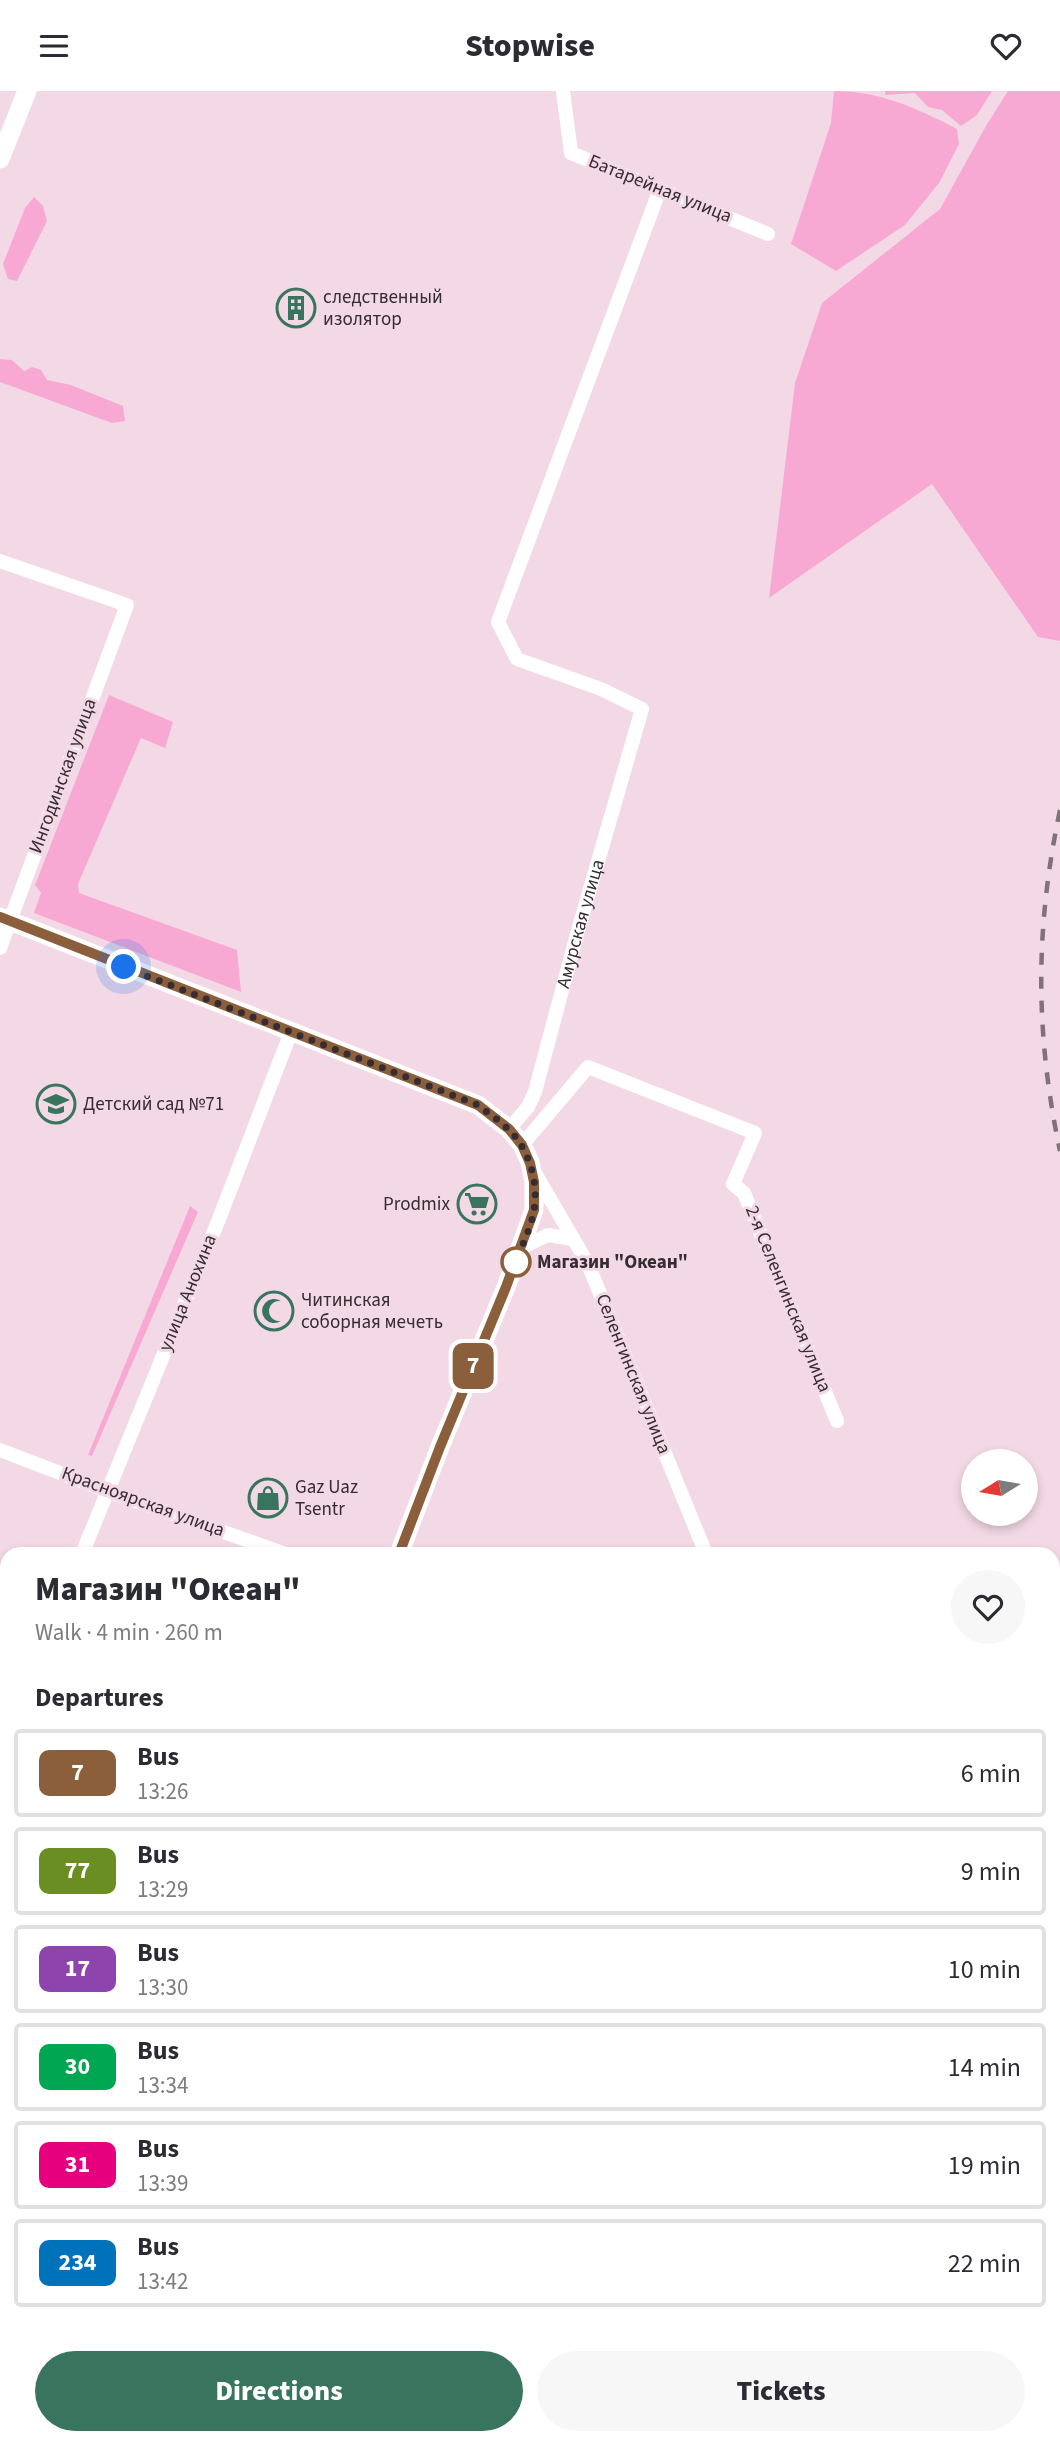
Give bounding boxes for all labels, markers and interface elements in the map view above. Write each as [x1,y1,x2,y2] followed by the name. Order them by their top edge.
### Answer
[465,23,595,69] text: Stopwise
[35,27,73,65] icon: menu
[987,27,1025,65] icon: heart
[584,148,736,230] street label: Батарейная улица
[323,284,443,333] place label: следственный изолятор
[275,287,317,329] building icon: следственный изолятор
[22,695,104,857] street label: Ингодинская улица
[550,856,611,991] street label: Амурская улица
[106,949,141,984] your location
[35,1083,77,1125] school or university icon: Детский сад №71
[83,1091,224,1118] place label: Детский сад №71
[456,1183,498,1225] supermarket icon: Prodmix
[383,1191,451,1218] place label: Prodmix
[738,1202,838,1396] street label: 2-я Селенгинская улица
[152,1230,224,1356] street label: улица Анохина
[501,1247,531,1277] marker: Магазин "Океан"
[537,1249,688,1276] place label: Магазин "Океан"
[301,1287,443,1336] place label: Читинская соборная мечеть
[253,1290,295,1332] mosque icon: Читинская соборная мечеть
[589,1290,677,1458] street label: Селенгинская улица
[450,1343,496,1389] line badge: 7
[467,1348,479,1383] text: 7
[961,1449,1038,1526] north arrow
[961,1449,1038,1526] map controls
[58,1460,228,1544] street label: Красноярская улица
[295,1474,358,1523] place label: Gaz Uaz Tsentr
[247,1477,289,1519] shop icon: Gaz Uaz Tsentr
[35,1566,301,1613] text: Магазин "Океан"
[951,1570,1025,1644] button: heart
[35,1616,223,1649] text: Walk · 4 min · 260 m
[35,1679,163,1716] text: Departures
[137,1738,179,1775] text: Bus
[71,1755,84,1790] text: 7
[961,1755,1021,1792] text: 6 min
[137,1775,188,1808] text: 13:26
[137,1836,179,1873] text: Bus
[65,1853,90,1888] text: 77
[961,1853,1021,1890] text: 9 min
[137,1873,188,1906] text: 13:29
[137,1934,179,1971] text: Bus
[65,1951,90,1986] text: 17
[948,1951,1021,1988] text: 10 min
[137,1971,188,2004] text: 13:30
[137,2032,179,2069] text: Bus
[65,2049,90,2084] text: 30
[948,2049,1021,2086] text: 14 min
[137,2069,188,2102] text: 13:34
[137,2130,179,2167] text: Bus
[65,2147,90,2182] text: 31
[948,2147,1021,2184] text: 19 min
[137,2167,188,2200] text: 13:39
[137,2228,179,2265] text: Bus
[58,2245,97,2280] text: 234
[948,2245,1021,2282] text: 22 min
[137,2265,188,2298] text: 13:42
[35,2351,523,2431] button: Directions
[537,2351,1025,2431] button: Tickets

